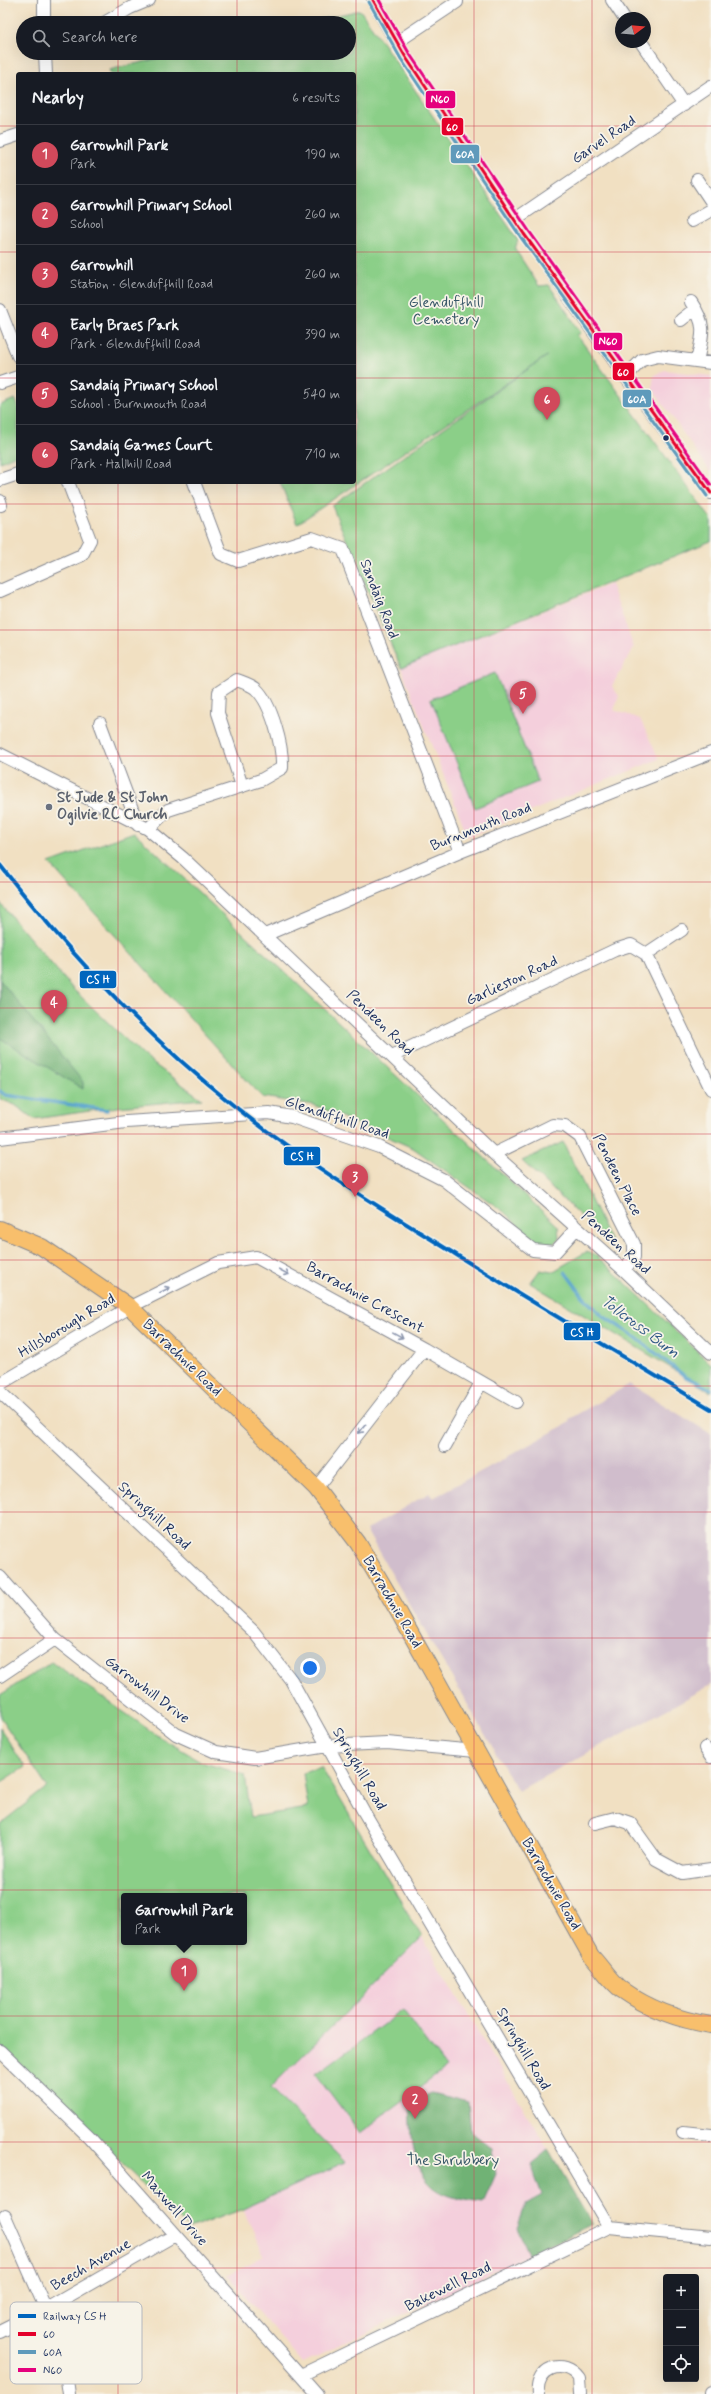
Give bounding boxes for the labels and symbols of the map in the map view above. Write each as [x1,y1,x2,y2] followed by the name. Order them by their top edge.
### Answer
[615,12,651,48] north arrow
[425,90,456,109] line badge: N60
[430,93,450,107] text: N60
[568,111,640,169] street label: Garvel Road
[441,117,464,136] line badge: 60
[446,121,458,135] text: 60
[450,144,480,164] line badge: 60A
[455,148,475,162] text: 60A
[409,293,483,330] park label: Glenduffhill Cemetery
[593,332,623,351] line badge: N60
[598,335,618,349] text: N60
[612,362,635,381] line badge: 60
[617,366,629,380] text: 60
[534,387,560,420] pin: 6
[622,389,652,408] line badge: 60A
[627,393,647,407] text: 60A
[661,433,671,443] unlabelled marker
[355,556,403,642] street label: Sandaig Road
[510,681,536,714] pin: 5
[57,788,168,826] place label: St Jude & St John Ogilvie RC Church
[428,798,534,856] street label: Burnmouth Road
[44,802,54,812] marker: St Jude & St John Ogilvie RC Church
[463,951,561,1011] street label: Garlieston Road
[79,970,117,989] line badge: CS H
[86,973,111,987] text: CS H
[342,986,418,1060] street label: Pendeen Road
[41,990,67,1023] pin: 4
[282,1092,392,1144] street label: Glenduffhill Road
[588,1131,646,1220] street label: Pendeen Place
[283,1146,321,1166] line badge: CS H
[290,1150,315,1164] text: CS H
[342,1164,368,1197] pin: 3
[577,1206,655,1280] street label: Pendeen Road
[303,1257,427,1339] street label: Barrachnie Crescent
[278,1269,290,1276] one-way arrow
[158,1286,170,1293] one-way arrow
[15,1289,119,1363] street label: Hillsborough Road
[597,1291,683,1363] water label: Tollcross Burn
[138,1315,226,1401] street label: Barrachnie Road
[563,1322,601,1341] line badge: CS H
[570,1326,595,1340] text: CS H
[392,1331,404,1339] one-way arrow
[358,1423,366,1434] one-way arrow
[113,1477,195,1556] street label: Springhill Road
[357,1552,427,1652] street label: Barrachnie Road
[100,1651,194,1729] street label: Garrowhill Drive
[300,1658,320,1678] your location
[326,1724,391,1815] street label: Springhill Road
[516,1834,586,1934] street label: Barrachnie Road
[171,1958,197,1991] pin: 1
[490,2004,555,2095] street label: Springhill Road
[402,2086,428,2119] pin: 2
[407,2151,500,2171] park label: The Shrubbery
[136,2167,212,2251] street label: Maxwell Drive
[47,2234,135,2296] street label: Beech Avenue
[401,2257,495,2317] street label: Bakewell Road
[10,2302,142,2384] legend
[43,2310,106,2324] text: Railway CS H
[43,2328,55,2342] text: 60
[43,2346,62,2360] text: 60A
[43,2364,62,2378] text: N60

